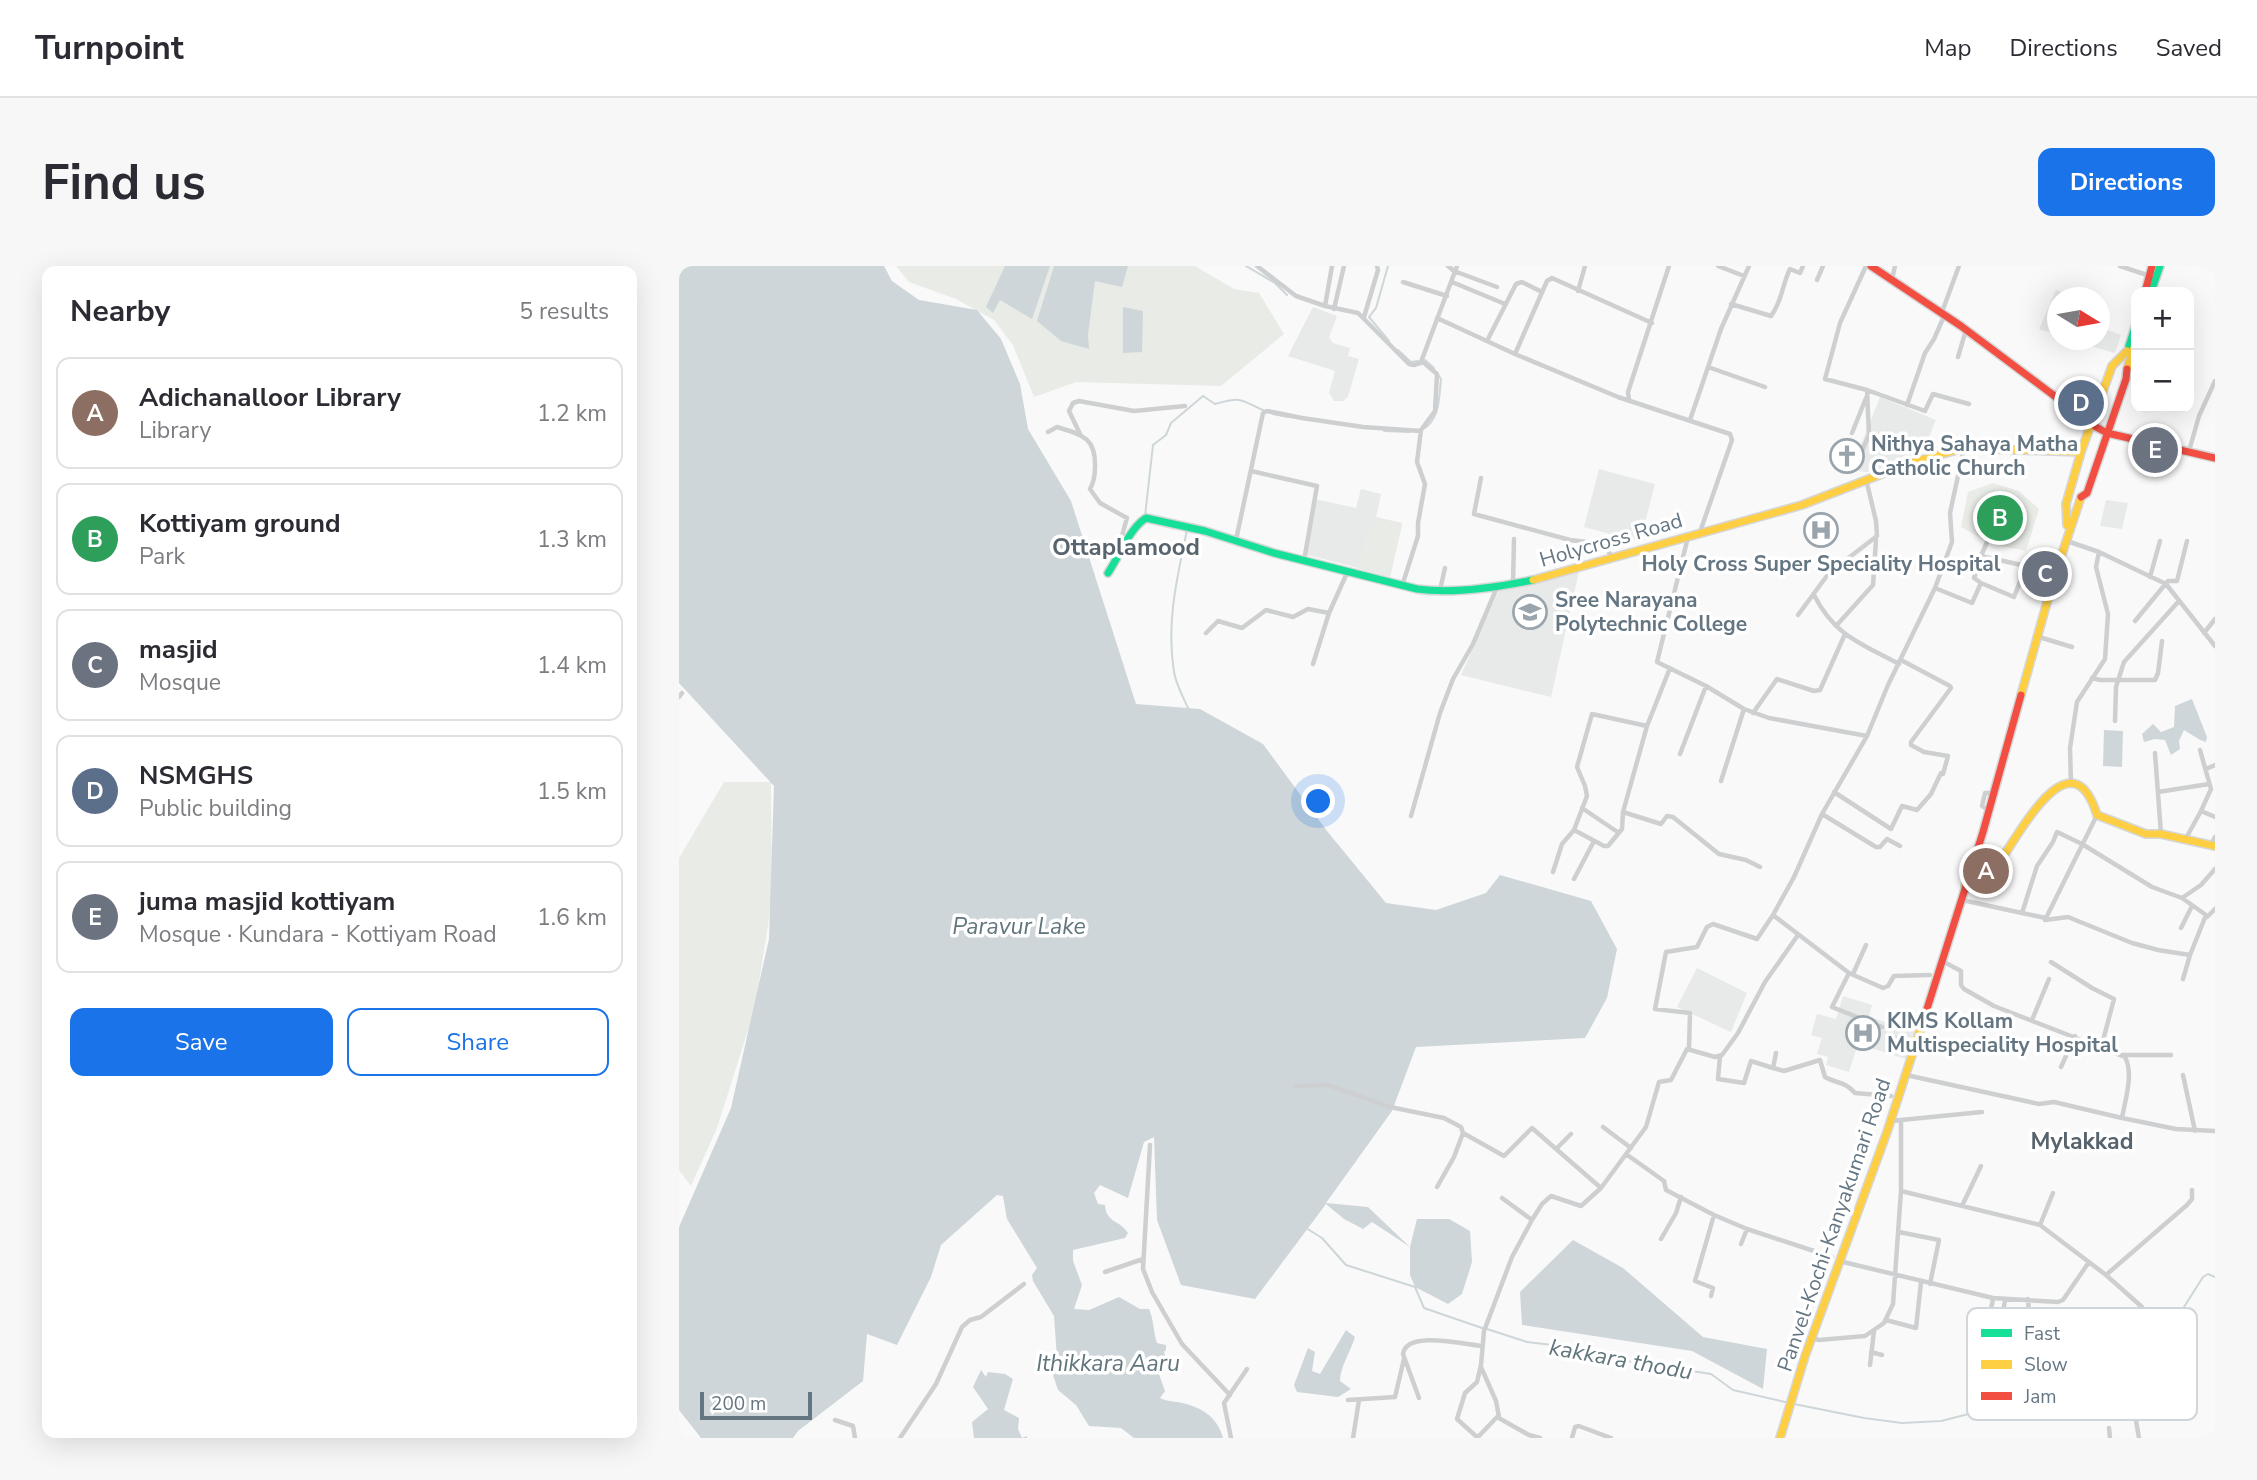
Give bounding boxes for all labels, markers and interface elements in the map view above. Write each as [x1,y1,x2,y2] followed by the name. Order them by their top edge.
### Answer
[35,26,184,71] text: Turnpoint
[1924,32,1971,64] text: Map
[2009,32,2118,64] text: Directions
[2156,32,2222,64] text: Saved
[2038,148,2215,216] button: Directions
[42,149,206,216] text: Find us
[2047,287,2110,350] north arrow
[2131,287,2194,413] map controls
[2131,287,2194,350] button: +
[70,291,170,332] text: Nearby
[519,296,609,327] text: 5 results
[2131,350,2194,413] button: −
[2058,377,2104,429] pin: D
[139,380,401,415] text: Adichanalloor Library
[86,398,104,429] text: A
[537,398,607,429] text: 1.2 km
[139,415,211,446] text: Library
[2132,424,2178,476] pin: E
[1871,430,2078,482] place label: Nithya Sahaya Matha Catholic Church
[1828,437,1866,475] church icon: Nithya Sahaya Matha Catholic Church
[1977,492,2023,544] pin: B
[139,506,341,541] text: Kottiyam ground
[1536,506,1686,574] street label: Holycross Road
[1802,511,1840,549] hospital icon: Holy Cross Super Speciality Hospital
[87,524,103,555] text: B
[537,524,607,555] text: 1.3 km
[1052,531,1200,563] district label: Ottaplamood
[139,541,185,572] text: Park
[2022,548,2068,600] pin: C
[1641,550,2001,578] place label: Holy Cross Super Speciality Hospital
[1555,586,1747,638] place label: Sree Narayana Polytechnic College
[1511,593,1549,631] school or university icon: Sree Narayana Polytechnic College
[139,632,218,667] text: masjid
[87,650,103,681] text: C
[537,650,607,681] text: 1.4 km
[139,667,221,698] text: Mosque
[139,758,253,793] text: NSMGHS
[86,776,104,807] text: D
[537,776,607,807] text: 1.5 km
[1301,784,1335,818] your location
[139,793,292,824] text: Public building
[1963,845,2009,897] pin: A
[139,884,395,919] text: juma masjid kottiyam
[88,902,102,933] text: E
[537,902,607,933] text: 1.6 km
[952,911,1086,942] water label: Paravur Lake
[139,919,497,950] text: Mosque · Kundara - Kottiyam Road
[1887,1007,2118,1059] place label: KIMS Kollam Multispeciality Hospital
[70,1008,333,1076] button: Save
[347,1008,609,1076] button: Share
[1844,1014,1882,1052] hospital icon: KIMS Kollam Multispeciality Hospital
[1771,1075,1897,1375] street label: Panvel-Kochi-Kanyakumari Road
[2031,1126,2133,1157] district label: Mylakkad
[1967,1308,2197,1420] legend
[2024,1321,2060,1347] text: Fast
[1547,1332,1695,1387] water label: kakkara thodu
[1036,1348,1180,1379] water label: Ithikkara Aaru
[2024,1352,2068,1378] text: Slow
[2023,1384,2057,1410] text: Jam
[700,1389,812,1421] scale bar
[711,1391,766,1417] text: 200 m

